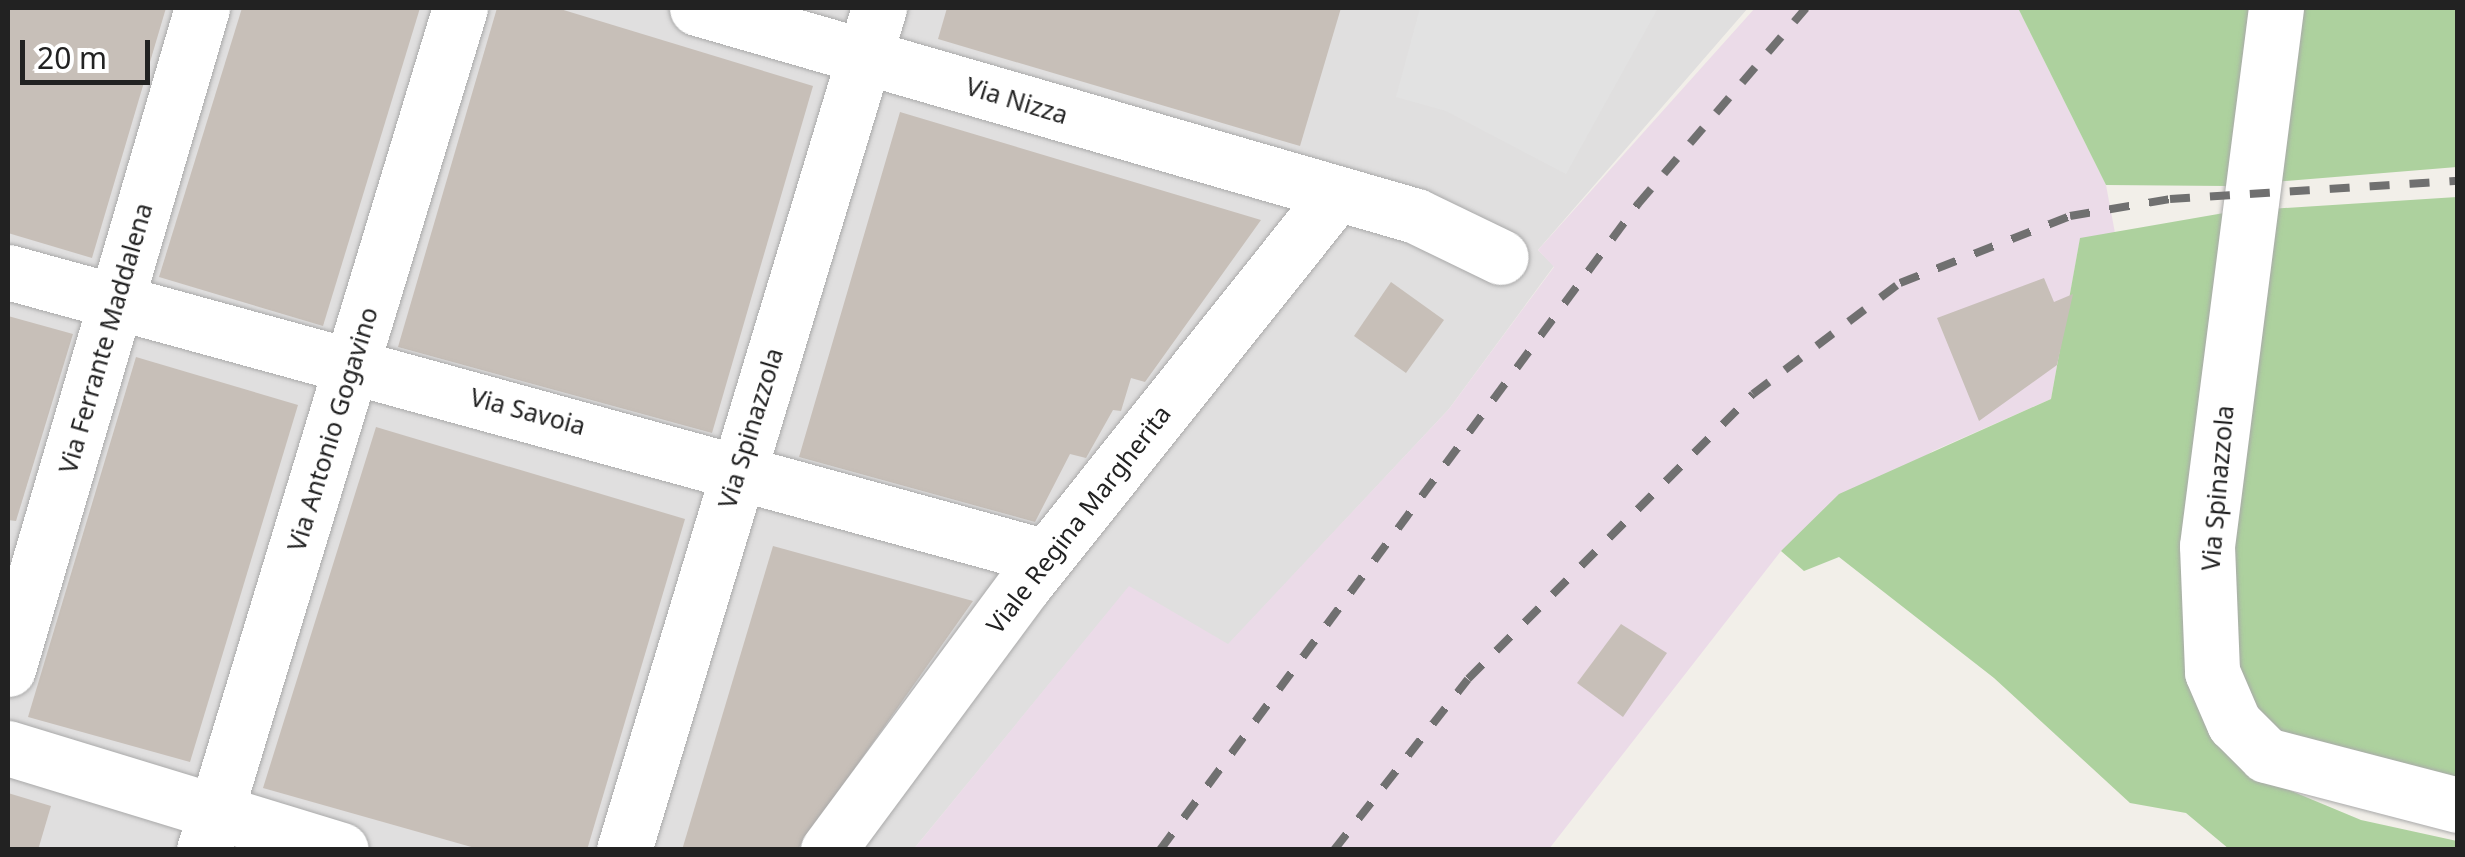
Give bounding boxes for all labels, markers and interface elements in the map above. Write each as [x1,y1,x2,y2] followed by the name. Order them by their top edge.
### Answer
[25,20,155,82] scale bar
[37,37,107,78] text: 20 m
[962,70,1072,130] street label: Via Nizza
[52,199,158,477] street label: Via Ferrante Maddalena
[281,303,383,555] street label: Via Antonio Gogavino
[711,344,789,512] street label: Via Spinazzola
[467,381,589,441] street label: Via Savoia
[980,399,1176,639] street label: Viale Regina Margherita
[2195,404,2239,572] street label: Via Spinazzola

